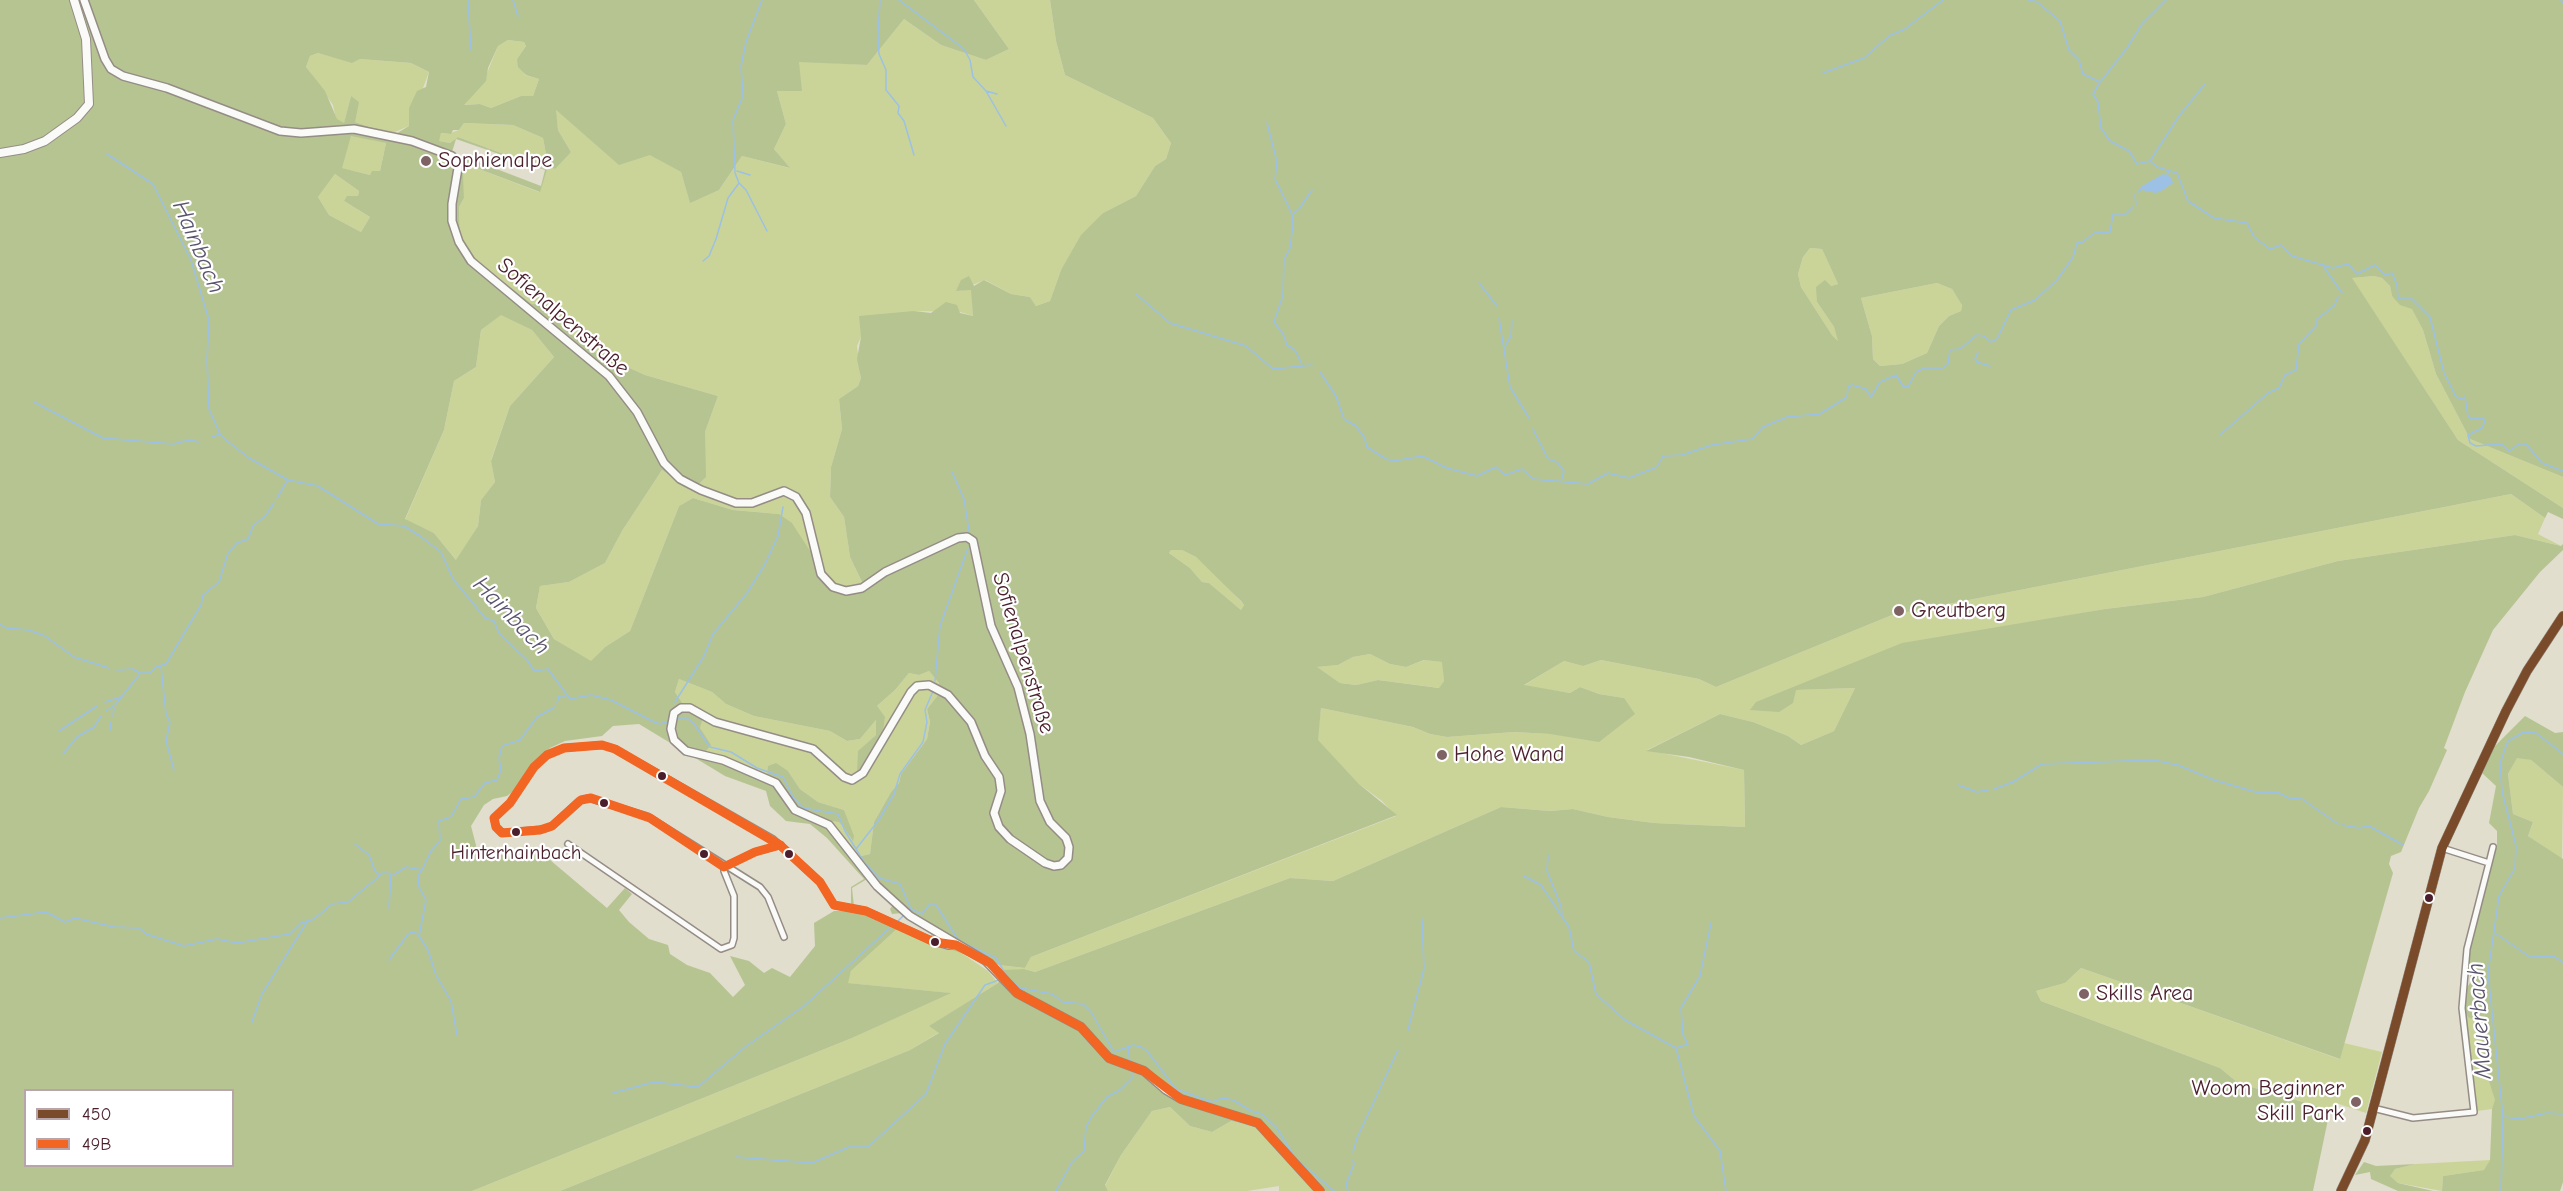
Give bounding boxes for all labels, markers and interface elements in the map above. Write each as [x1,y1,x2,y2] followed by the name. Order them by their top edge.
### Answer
[438,148,552,174] place label: Sophienalpe
[419,154,433,168] marker: Sophienalpe
[166,196,230,298] water label: Hainbach
[491,252,635,382] street label: Sofienalpenstraße
[986,569,1060,737] street label: Sofienalpenstraße
[467,571,555,661] water label: Hainbach
[1911,598,2006,624] place label: Greutberg
[1892,604,1906,618] marker: Greutberg
[1454,742,1564,768] place label: Hohe Wand
[1435,748,1449,762] marker: Hohe Wand
[656,770,668,782] unlabelled marker
[598,797,610,809] unlabelled marker
[510,826,522,838] marker: Hinterhainbach
[450,841,582,865] place label: Hinterhainbach
[698,848,710,860] unlabelled marker
[783,848,795,860] unlabelled marker
[2423,892,2435,904] unlabelled marker
[929,936,941,948] unlabelled marker
[2462,962,2498,1080] water label: Mauerbach
[2096,981,2193,1007] place label: Skills Area
[2077,987,2091,1001] marker: Skills Area
[2192,1076,2344,1128] place label: Woom Beginner Skill Park
[24,1089,234,1167] legend
[2349,1095,2363,1109] marker: Woom Beginner Skill Park
[82,1104,111,1125] text: 450
[2361,1125,2373,1137] unlabelled marker
[82,1134,111,1155] text: 49B

